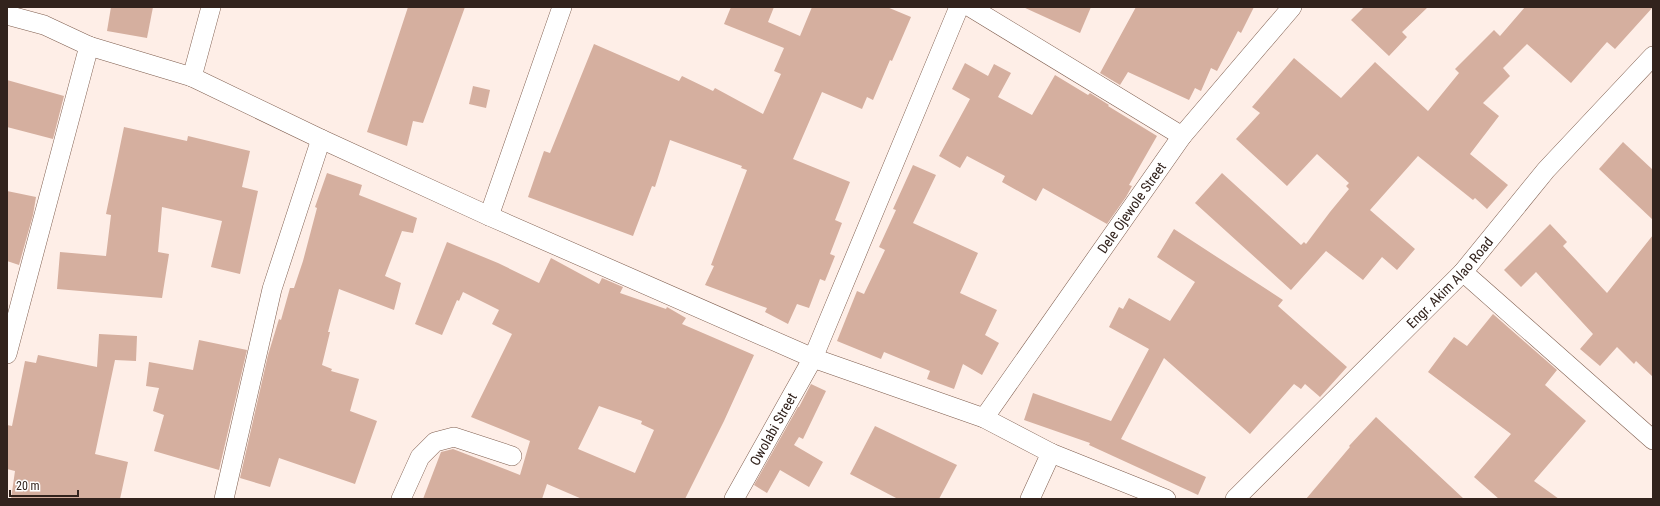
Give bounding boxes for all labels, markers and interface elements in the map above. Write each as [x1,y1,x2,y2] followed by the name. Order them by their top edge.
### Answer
[1094,159,1169,256] street label: Dele Ojewole Street
[1403,234,1496,331] street label: Engr. Akim Alao Road
[746,390,800,468] street label: Owolabi Street
[10,472,78,498] scale bar
[16,479,40,493] text: 20 m

